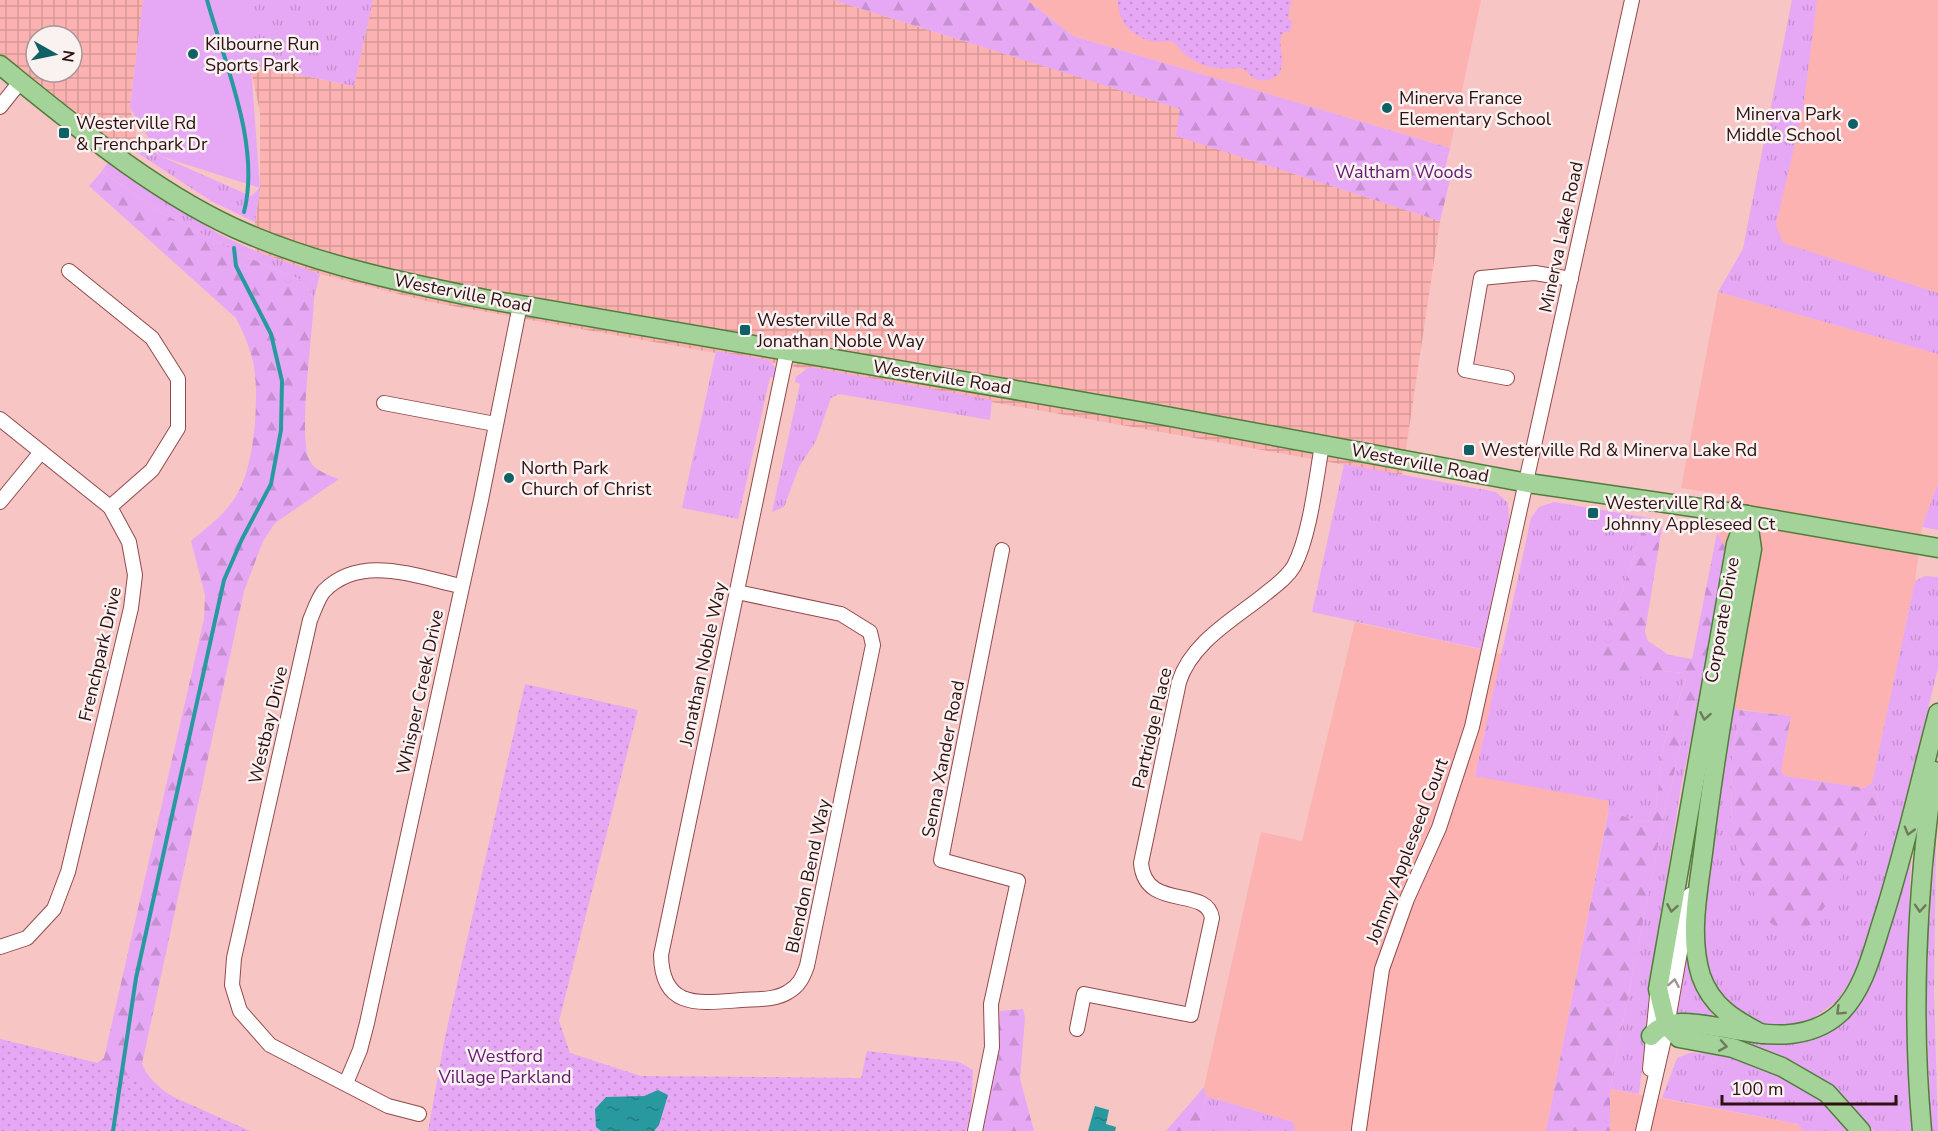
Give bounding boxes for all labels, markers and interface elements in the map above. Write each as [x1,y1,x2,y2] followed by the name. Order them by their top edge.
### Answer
[24,24,84,84] north arrow
[205,32,320,77] place label: Kilbourne Run Sports Park
[186,47,200,61] marker: Kilbourne Run Sports Park
[56,49,80,64] text: N
[1399,86,1552,131] place label: Minerva France Elementary School
[1380,101,1394,115] marker: Minerva France Elementary School
[1726,102,1842,147] place label: Minerva Park Middle School
[76,111,208,156] place label: Westerville Rd & Frenchpark Dr
[1846,117,1860,131] marker: Minerva Park Middle School
[57,126,71,140] marker: Westerville Rd & Frenchpark Dr
[1533,159,1589,315] street label: Minerva Lake Road
[1335,160,1473,184] park label: Waltham Woods
[392,268,534,318] street label: Westerville Road
[756,308,925,353] place label: Westerville Rd & Jonathan Noble Way
[738,323,752,337] marker: Westerville Rd & Jonathan Noble Way
[871,354,1013,400] street label: Westerville Road
[1349,438,1491,488] street label: Westerville Road
[1481,438,1757,462] place label: Westerville Rd & Minerva Lake Rd
[1462,443,1476,457] marker: Westerville Rd & Minerva Lake Rd
[521,456,652,501] place label: North Park Church of Christ
[502,471,516,485] marker: North Park Church of Christ
[1604,491,1776,536] place label: Westerville Rd & Johnny Appleseed Ct
[1586,506,1600,520] marker: Westerville Rd & Johnny Appleseed Ct
[1699,555,1745,685] street label: Corporate Drive
[674,579,732,749] street label: Jonathan Noble Way
[73,584,127,724] street label: Frenchpark Drive
[391,607,449,777] street label: Whisper Creek Drive
[243,664,293,786] street label: Westbay Drive
[1126,665,1178,791] street label: Partridge Place
[916,678,970,840] street label: Senna Xander Road
[1700,711,1712,721] one-way arrow
[1360,754,1454,948] street label: Johnny Appleseed Court
[780,796,836,955] street label: Blendon Bend Way
[1903,826,1916,836] one-way arrow
[1666,903,1679,913] one-way arrow
[1913,903,1926,912] one-way arrow
[1667,978,1680,988] one-way arrow
[1836,1004,1847,1015] one-way arrow
[1718,1040,1728,1052] one-way arrow
[437,1044,572,1089] park label: Westford Village Parkland
[1722,1068,1896,1106] scale bar
[1731,1077,1783,1101] text: 100 m

